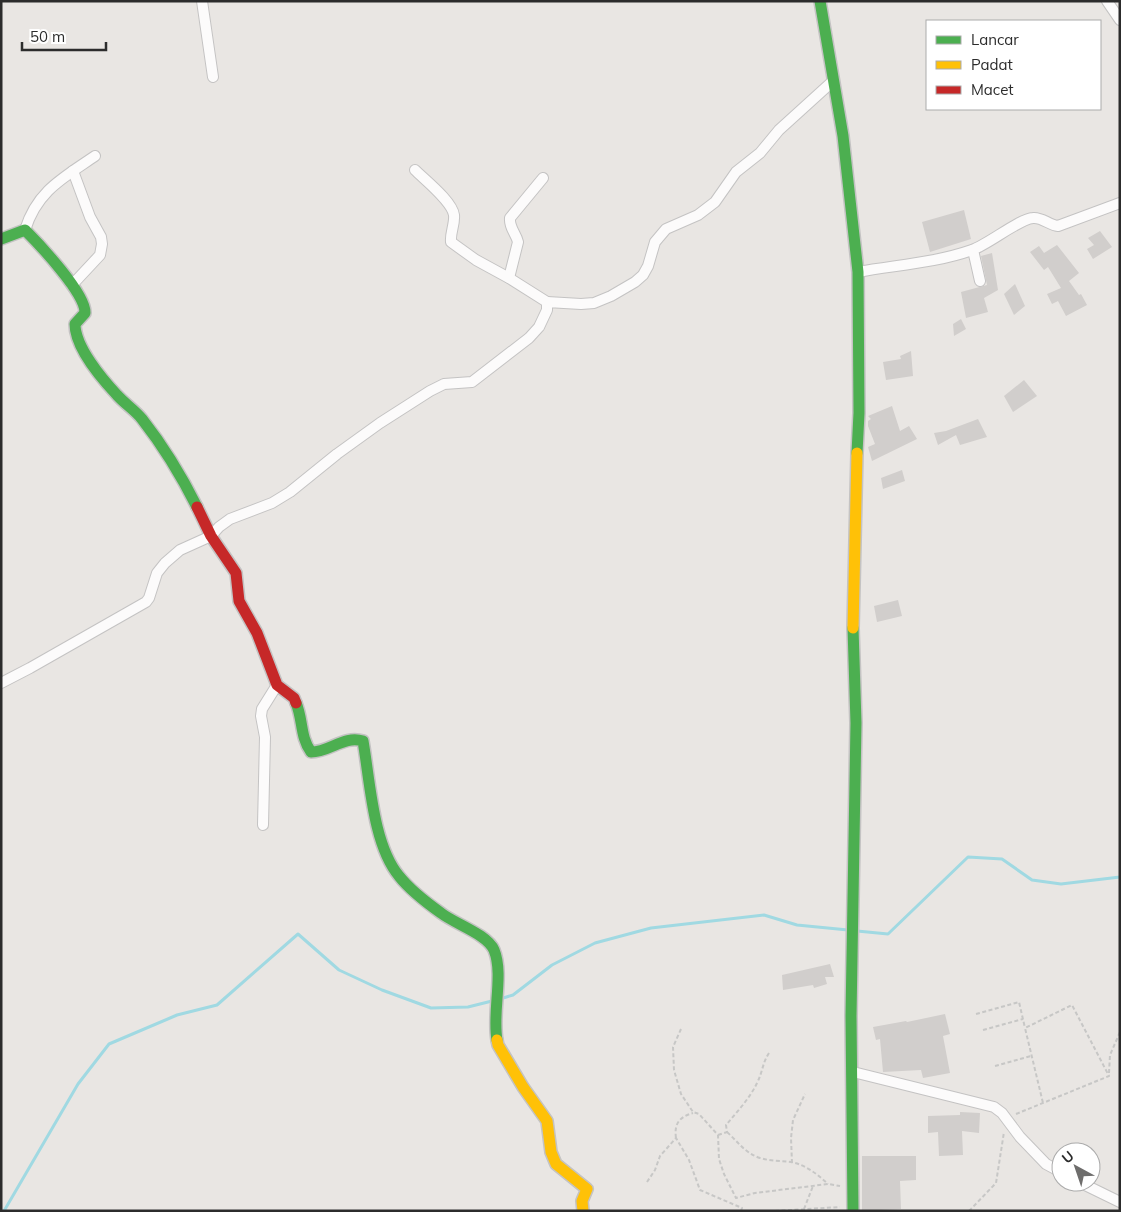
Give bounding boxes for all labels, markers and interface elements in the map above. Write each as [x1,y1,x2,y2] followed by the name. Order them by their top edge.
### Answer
[22,20,106,52] scale bar
[926,20,1101,110] legend
[30,27,65,46] text: 50 m
[971,30,1019,49] text: Lancar
[971,55,1013,74] text: Padat
[971,80,1014,99] text: Macet
[1051,1142,1101,1192] north arrow
[1058,1147,1077,1167] text: U

